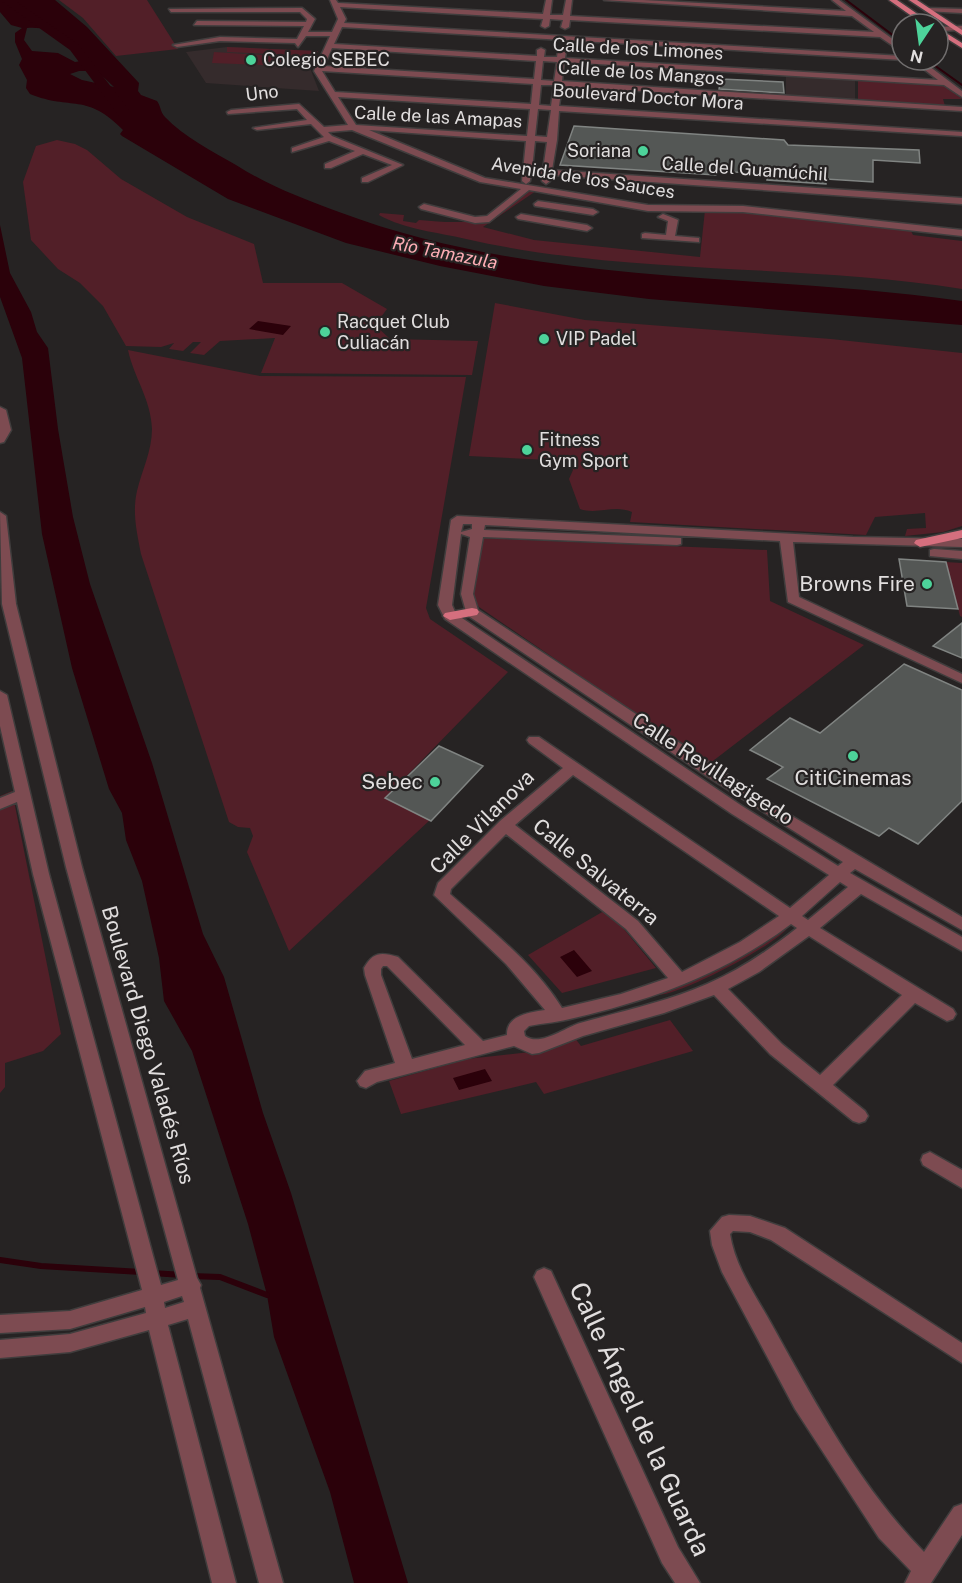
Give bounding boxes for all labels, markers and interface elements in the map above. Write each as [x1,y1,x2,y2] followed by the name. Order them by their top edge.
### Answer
[890,12,950,72] north arrow
[552,34,724,63] street label: Calle de los Limones
[909,45,925,67] text: N
[263,49,390,70] place label: Colegio SEBEC
[244,53,258,67] marker: Colegio SEBEC
[557,56,725,89] street label: Calle de los Mangos
[552,79,744,114] street label: Boulevard Doctor Mora
[244,80,280,105] street label: Uno
[353,102,523,131] street label: Calle de las Amapas
[567,140,631,161] place label: Soriana
[636,144,650,158] marker: Soriana
[661,152,829,185] street label: Calle del Guamúchil
[490,153,676,202] street label: Avenida de los Sauces
[391,232,499,273] water label: Río Tamazula
[337,311,450,353] place label: Racquet Club Culiacán
[318,325,332,339] marker: Racquet Club Culiacán
[556,328,637,349] place label: VIP Padel
[537,332,551,346] marker: VIP Padel
[539,429,629,471] place label: Fitness Gym Sport
[520,443,534,457] marker: Fitness Gym Sport
[799,571,915,596] place label: Browns Fire
[920,577,934,591] marker: Browns Fire
[628,707,799,830] street label: Calle Revillagigedo
[846,749,860,763] marker: CitiCinemas
[424,764,539,879] street label: Calle Vilanova
[794,765,912,790] place label: CitiCinemas
[361,769,423,794] place label: Sebec
[428,775,442,789] marker: Sebec
[528,813,664,930] street label: Calle Salvaterra
[97,903,200,1187] street label: Boulevard Diego Valadés Ríos
[563,1277,718,1561] street label: Calle Ángel de la Guarda

